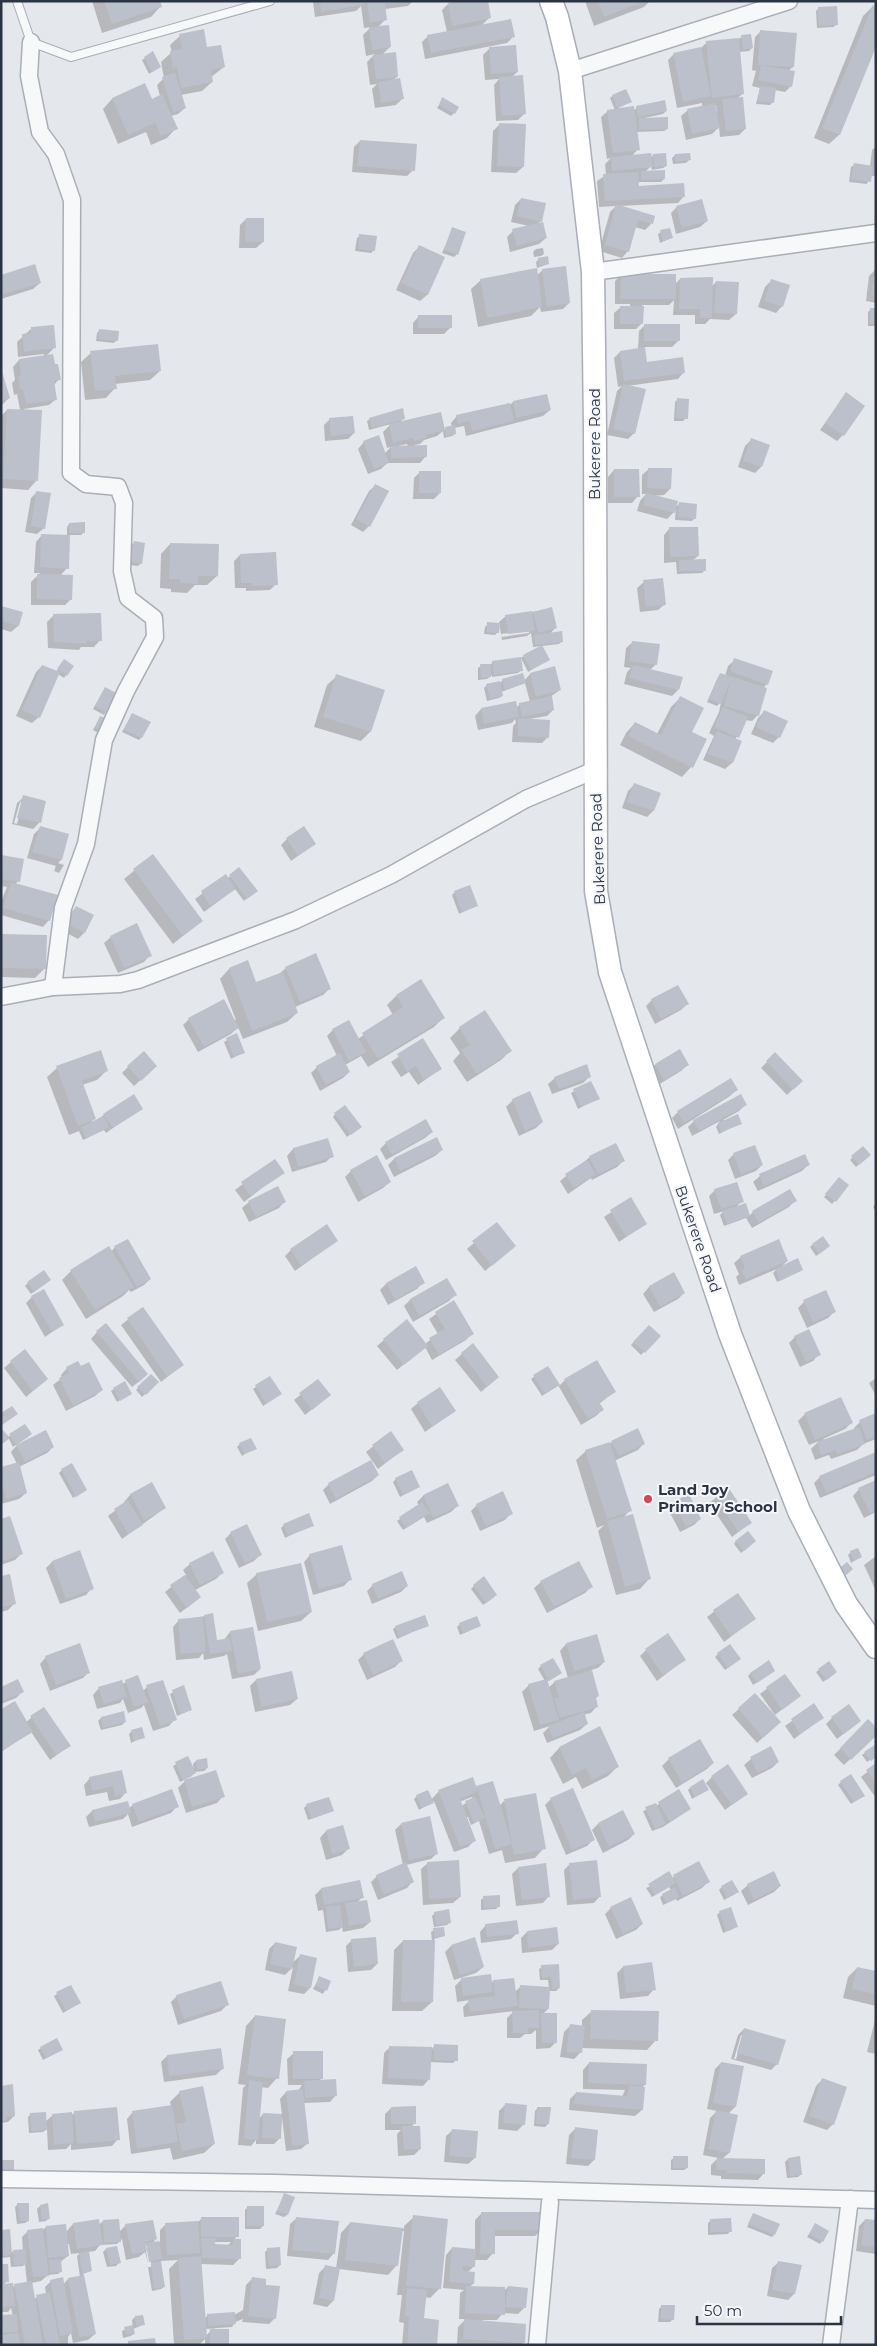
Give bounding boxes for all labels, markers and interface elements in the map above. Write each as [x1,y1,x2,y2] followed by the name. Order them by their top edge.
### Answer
[585,388,604,500] street label: Bukerere Road
[586,793,609,905] street label: Bukerere Road
[671,1183,726,1295] street label: Bukerere Road
[658,1480,777,1516] place label: Land Joy Primary School
[642,1493,654,1505] marker: Land Joy Primary School
[697,2294,841,2326] scale bar
[704,2301,742,2320] text: 50 m

